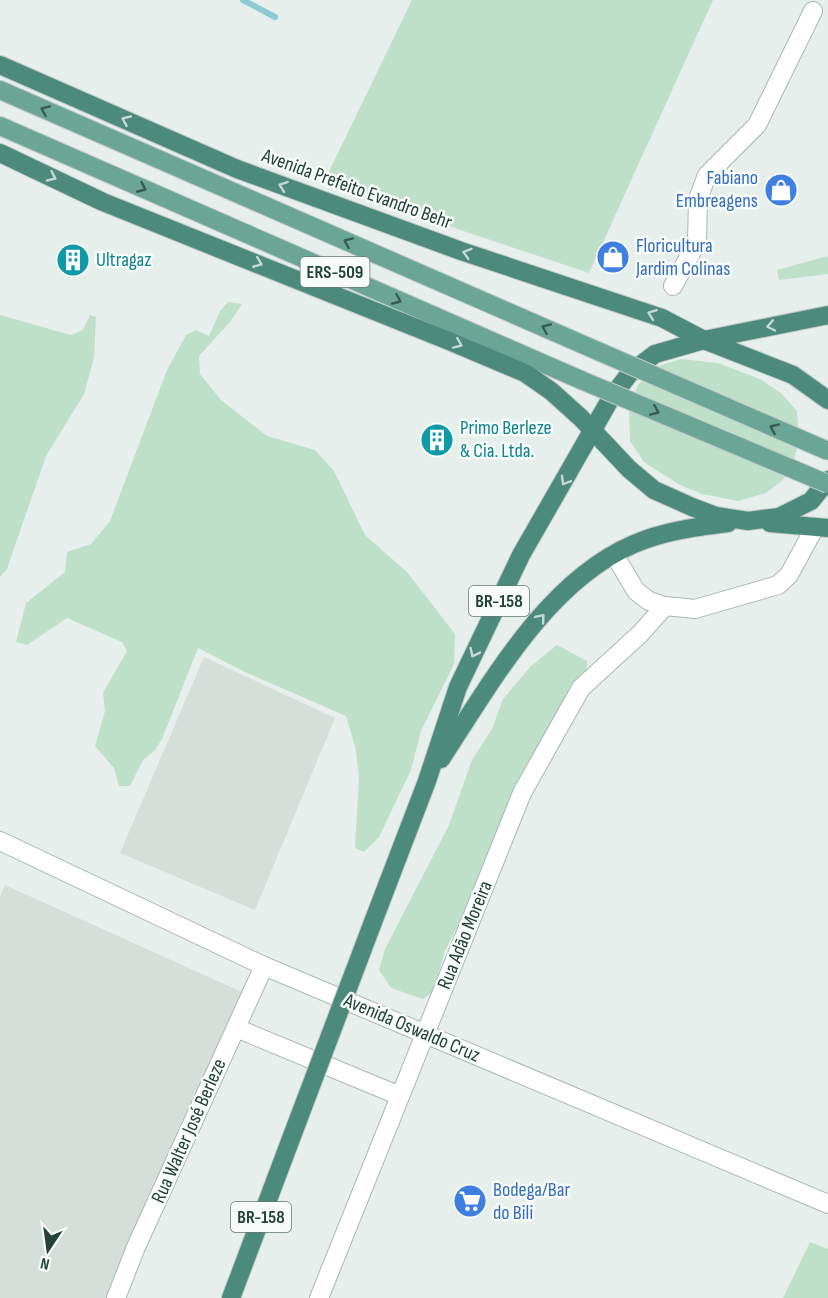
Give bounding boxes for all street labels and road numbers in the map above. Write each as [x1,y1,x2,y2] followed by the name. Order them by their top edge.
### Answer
[258,143,455,235] street label: Avenida Prefeito Evandro Behr
[300,257,370,287] road number: ERS-509
[469,586,529,616] road number: BR-158
[432,877,498,993] street label: Rua Adão Moreira
[339,988,484,1067] street label: Avenida Oswaldo Cruz
[146,1055,232,1207] street label: Rua Walter José Berleze
[231,1202,291,1232] road number: BR-158

